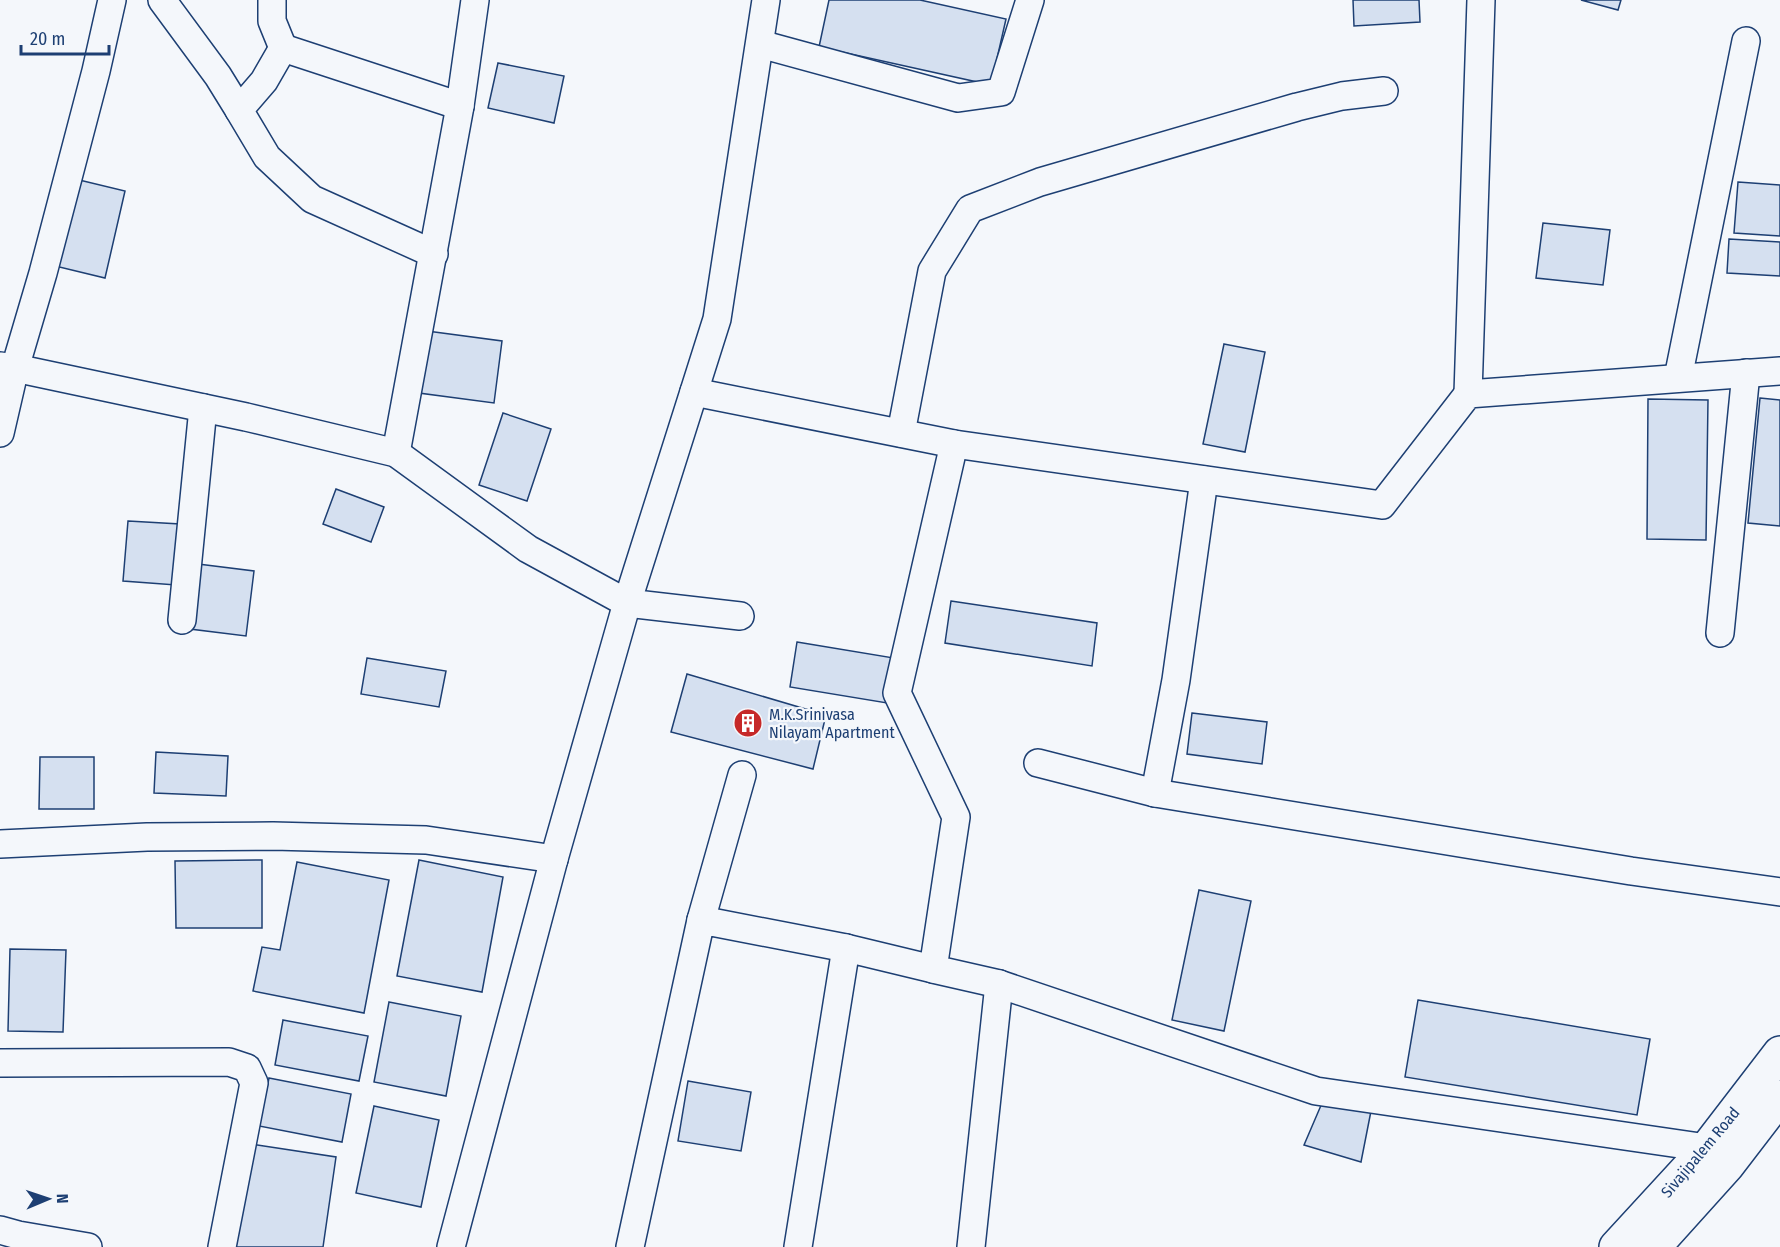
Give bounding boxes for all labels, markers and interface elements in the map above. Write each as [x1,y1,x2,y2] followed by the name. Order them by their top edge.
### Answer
[21,18,110,56] scale bar
[30,28,65,50] text: 20 m
[769,705,895,742] place label: M.K.Srinivasa Nilayam Apartment
[732,707,764,739] building icon: M.K.Srinivasa Nilayam Apartment
[1657,1103,1744,1201] street label: Sivajipalem Road
[18,1169,78,1229] north arrow
[53,1193,72,1204] text: N

